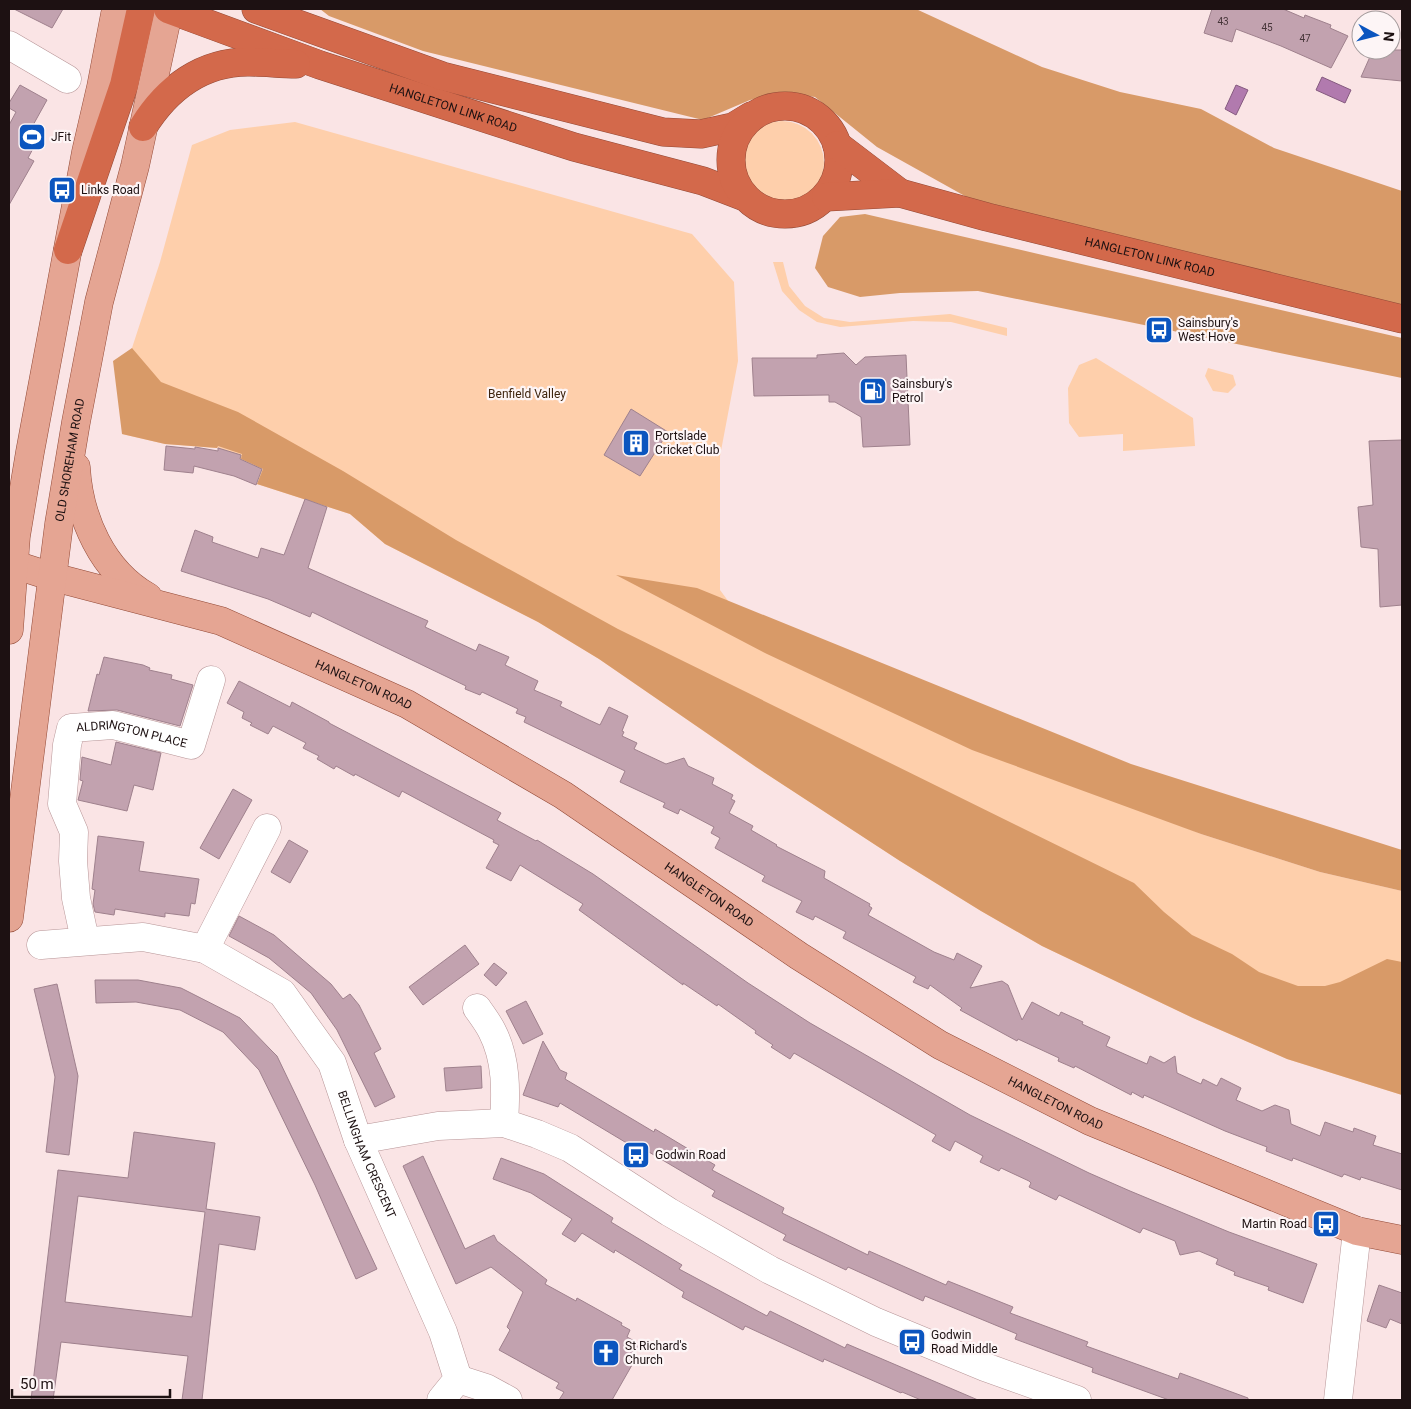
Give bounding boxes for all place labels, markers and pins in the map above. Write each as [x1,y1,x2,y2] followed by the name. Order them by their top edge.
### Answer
[17,122,47,152] sports icon: JFit
[51,130,71,144] place label: JFit
[47,175,77,205] bus stop icon: Links Road
[81,183,140,197] place label: Links Road
[1144,315,1174,345] bus stop icon: Sainsbury's West Hove
[1178,316,1239,344] place label: Sainsbury's West Hove
[858,376,888,406] fuel station icon: Sainsbury's Petrol
[892,377,953,405] place label: Sainsbury's Petrol
[621,428,651,458] building icon: Portslade Cricket Club
[655,429,720,457] place label: Portslade Cricket Club
[621,1140,651,1170] bus stop icon: Godwin Road
[655,1148,726,1162] place label: Godwin Road
[1311,1209,1341,1239] bus stop icon: Martin Road
[1242,1217,1307,1231] place label: Martin Road
[897,1327,927,1357] bus stop icon: Godwin Road Middle
[931,1328,998,1356] place label: Godwin Road Middle
[591,1338,621,1368] church icon: St Richard's Church
[625,1339,687,1367] place label: St Richard's Church

